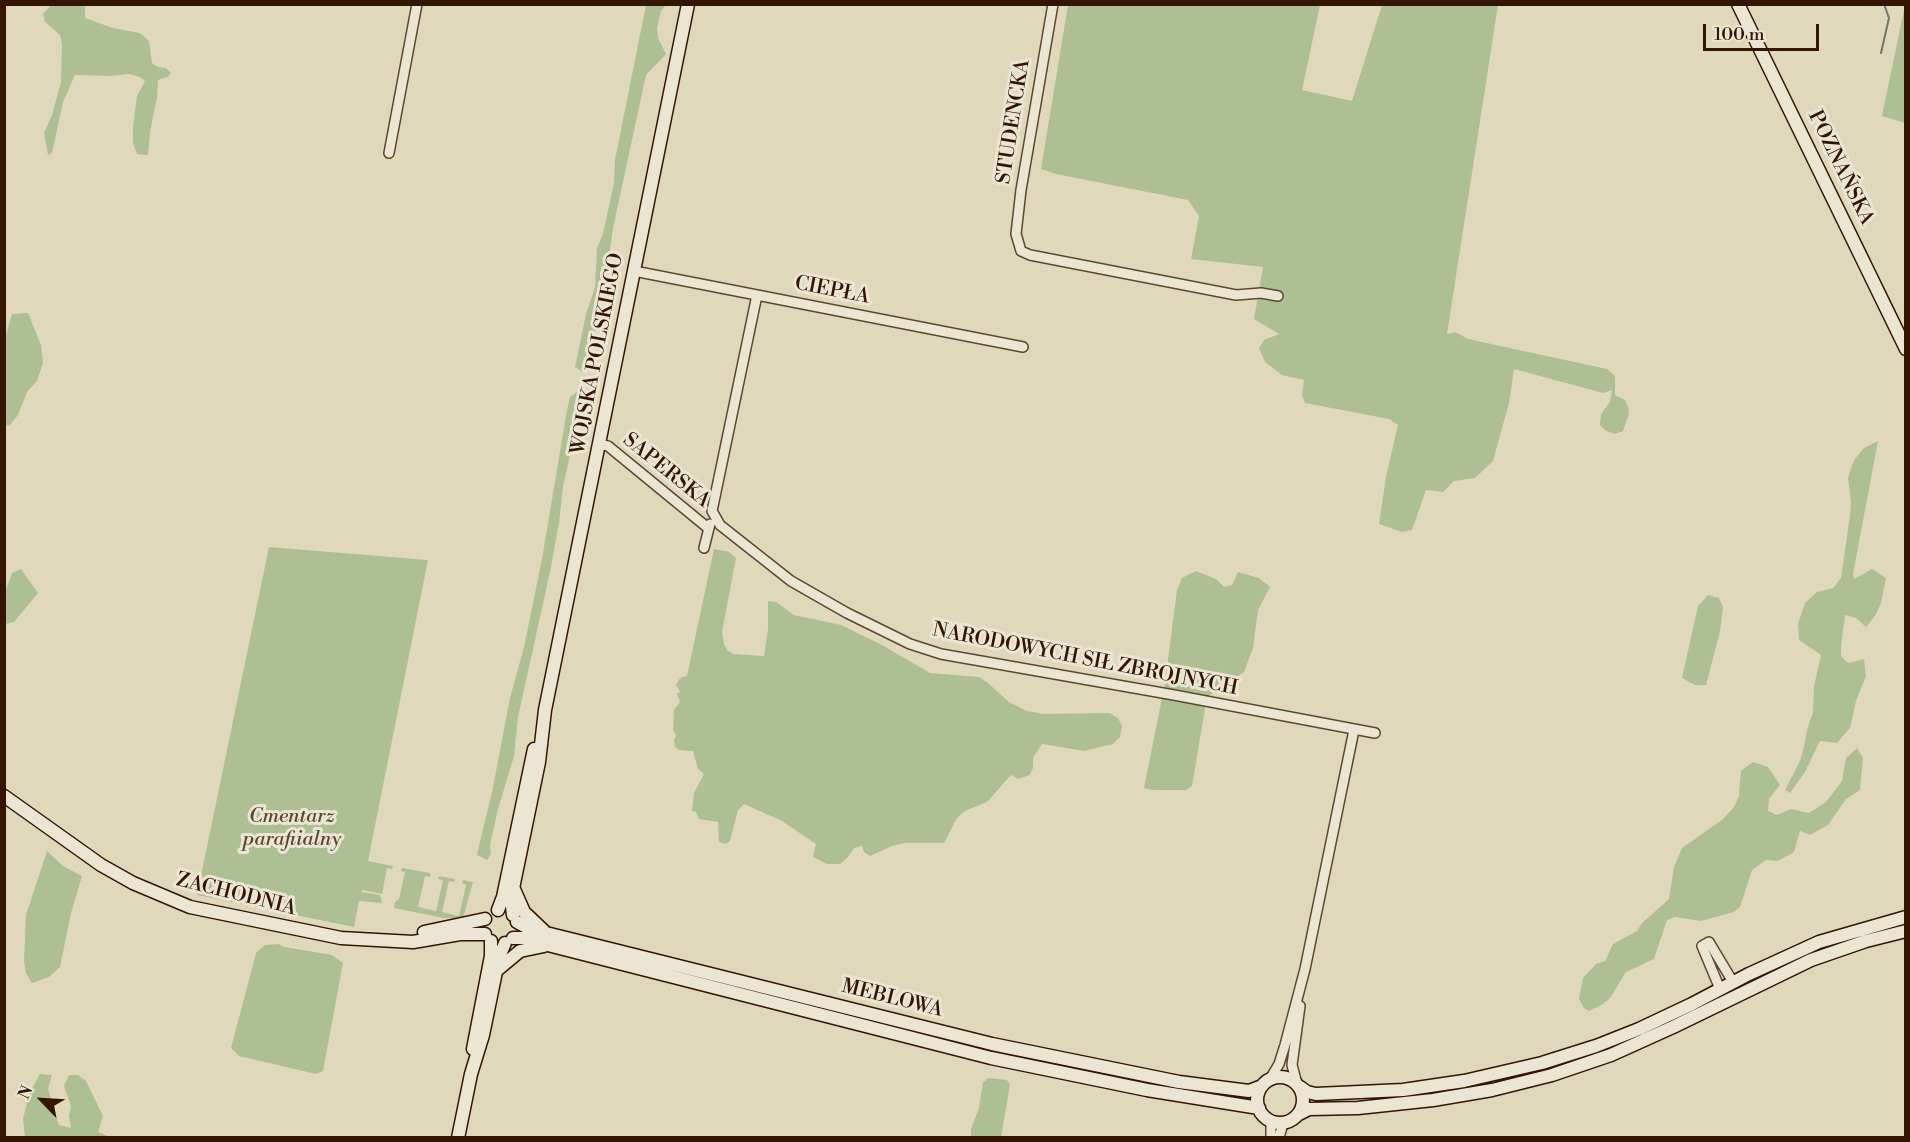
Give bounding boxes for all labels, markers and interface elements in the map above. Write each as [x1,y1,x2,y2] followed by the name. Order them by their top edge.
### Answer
[1706,12,1822,50] scale bar
[1714,23,1765,46] text: 100 m
[992,58,1036,186] street label: STUDENCKA
[1802,107,1878,229] street label: POZNAŃSKA
[567,251,629,457] street label: WOJSKA POLSKIEGO
[793,272,871,310] street label: CIEPŁA
[618,429,714,513] street label: SAPERSKA
[930,619,1240,701] street label: NARODOWYCH SIŁ ZBROJNYCH
[243,805,341,852] park label: Cmentarz parafiialny
[174,869,298,921] street label: ZACHODNIA
[839,975,945,1023] street label: MEBLOWA
[12,1070,72,1130] north arrow
[14,1082,37,1102] text: N

